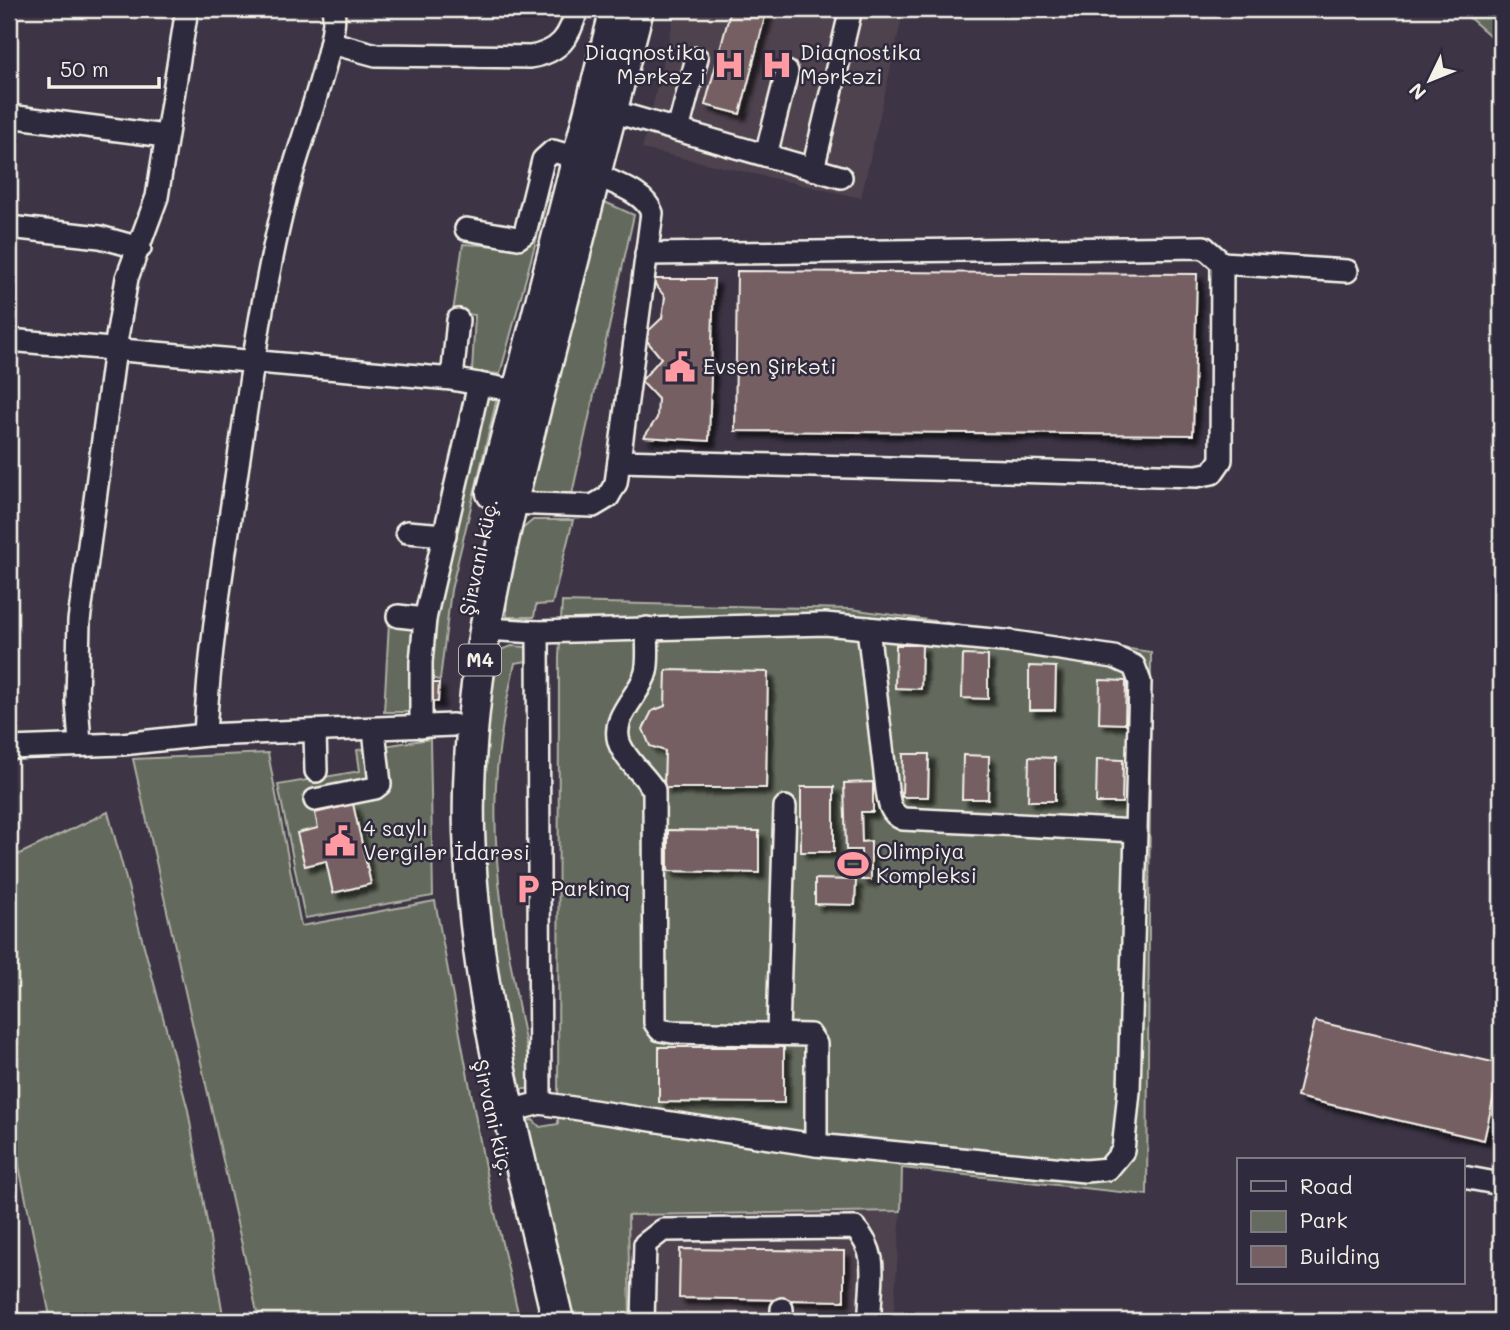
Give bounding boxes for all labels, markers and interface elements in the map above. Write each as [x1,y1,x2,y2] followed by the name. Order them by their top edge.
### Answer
[584,38,706,89] place label: Diaqnostika Mərkəz i
[800,38,922,89] place label: Diaqnostika Mərkəzi
[49,46,159,90] scale bar
[1394,46,1464,116] north arrow
[712,48,746,82] hospital icon: Diaqnostika Mərkəz i
[760,48,794,82] hospital icon: Diaqnostika Mərkəzi
[60,55,109,82] text: 50 m
[1403,78,1431,106] text: N
[663,350,697,384] public building icon: Evsen Şirkəti
[703,352,836,379] place label: Evsen Şirkəti
[452,496,503,618] street label: Şirvani küç.
[459,645,501,676] road number: M4
[363,814,530,865] place label: 4 saylı Vergilər İdarəsi
[323,824,357,858] public building icon: 4 saylı Vergilər İdarəsi
[876,837,977,888] place label: Olimpiya Kompleksi
[836,847,870,881] sports icon: Olimpiya Kompleksi
[511,872,545,906] parking icon: Parkinq
[551,874,630,901] place label: Parkinq
[468,1057,521,1179] street label: Şirvani küç.
[1237,1158,1464,1284] legend
[1300,1172,1352,1199] text: Road
[1300,1206,1348,1233] text: Park
[1300,1242,1380,1269] text: Building

